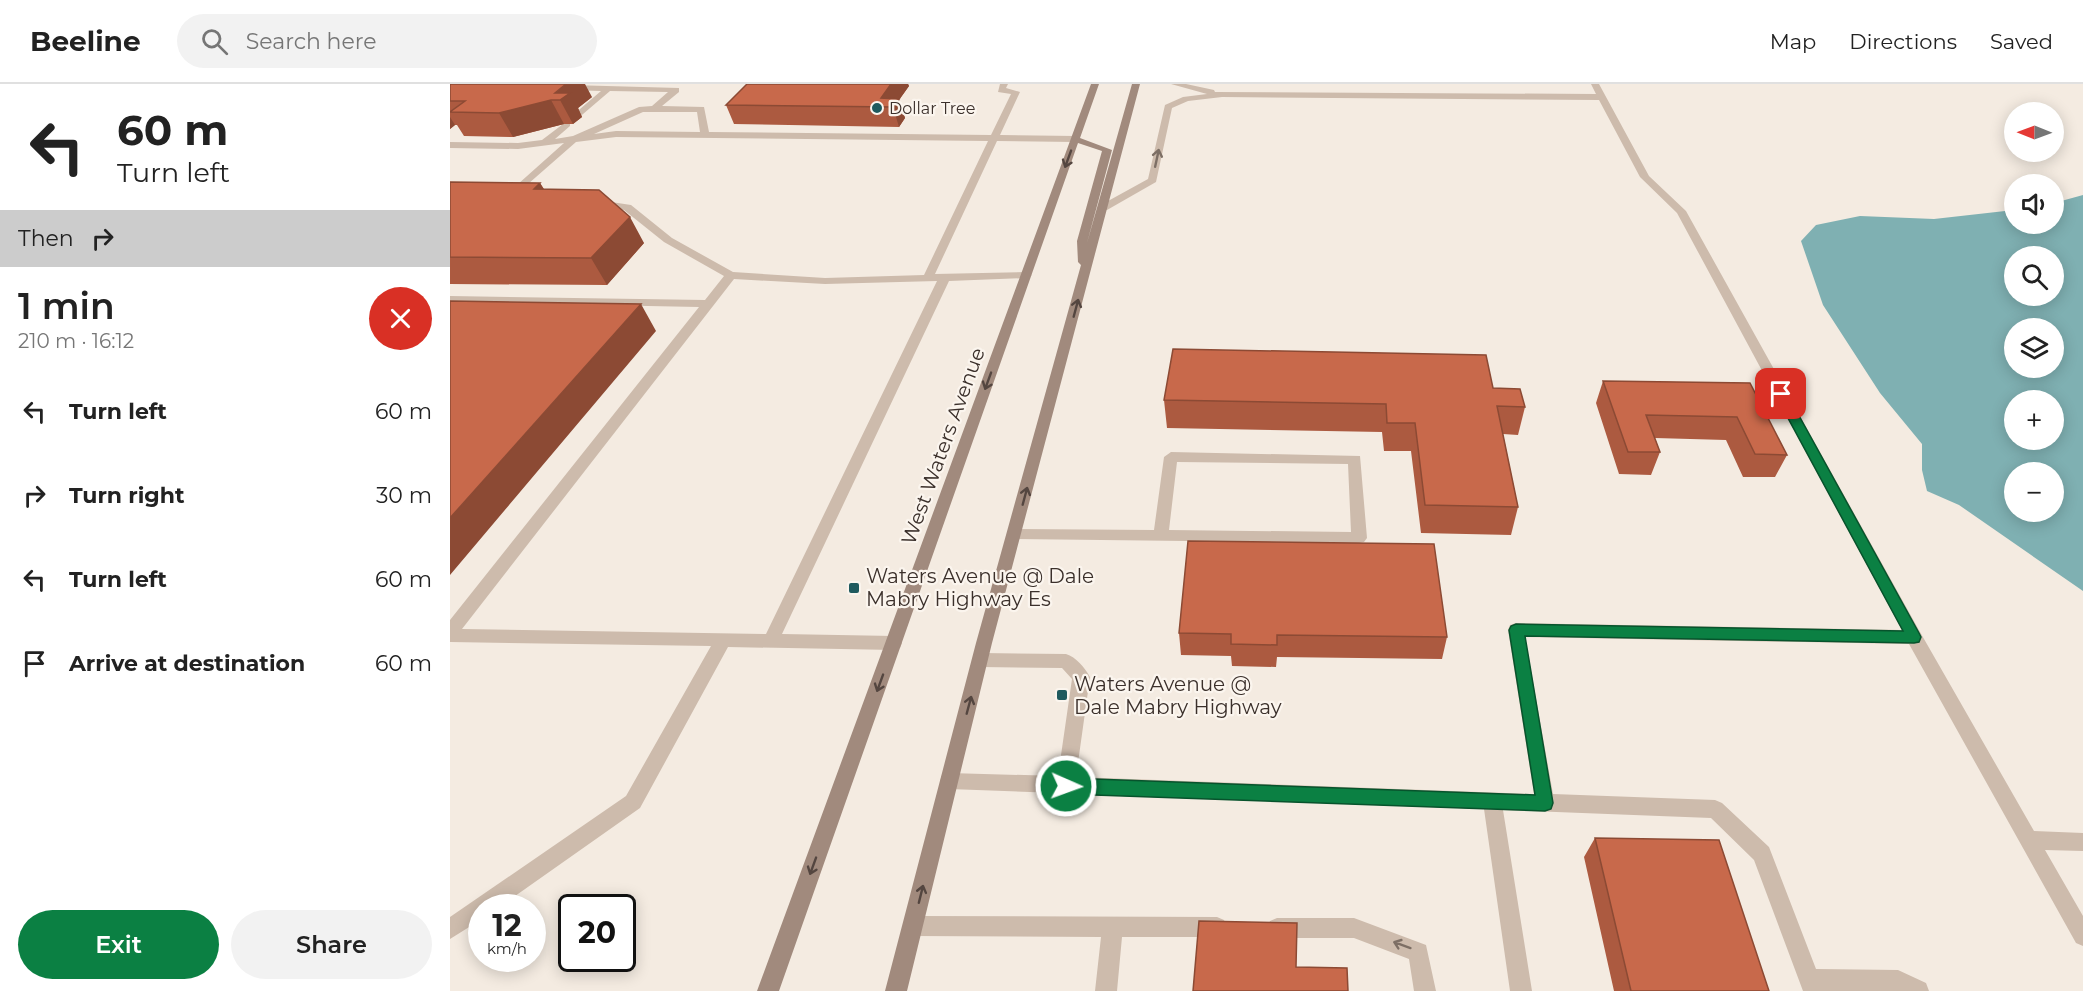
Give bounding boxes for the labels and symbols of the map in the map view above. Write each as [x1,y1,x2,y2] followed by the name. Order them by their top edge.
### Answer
[889,99,975,118] place label: Dollar Tree
[870,101,884,115] marker: Dollar Tree
[2004,102,2064,162] north arrow
[1062,149,1073,168] one-way arrow
[1152,149,1163,168] one-way arrow
[1070,299,1082,318] one-way arrow
[896,344,990,548] street label: West Waters Avenue
[1755,368,1806,419] pin
[982,371,993,390] one-way arrow
[1019,487,1031,506] one-way arrow
[866,564,1094,611] place label: Waters Avenue @ Dale Mabry Highway Es
[847,581,861,595] marker: Waters Avenue @ Dale Mabry Highway Es
[1074,672,1282,719] place label: Waters Avenue @ Dale Mabry Highway
[873,673,884,692] one-way arrow
[1055,688,1069,702] marker: Waters Avenue @ Dale Mabry Highway
[964,695,975,714] one-way arrow
[1034,754,1098,818] position arrow
[807,857,818,875] one-way arrow
[915,884,927,903] one-way arrow
[558,894,636,972] speed limit sign: 20
[1393,939,1411,950] one-way arrow

